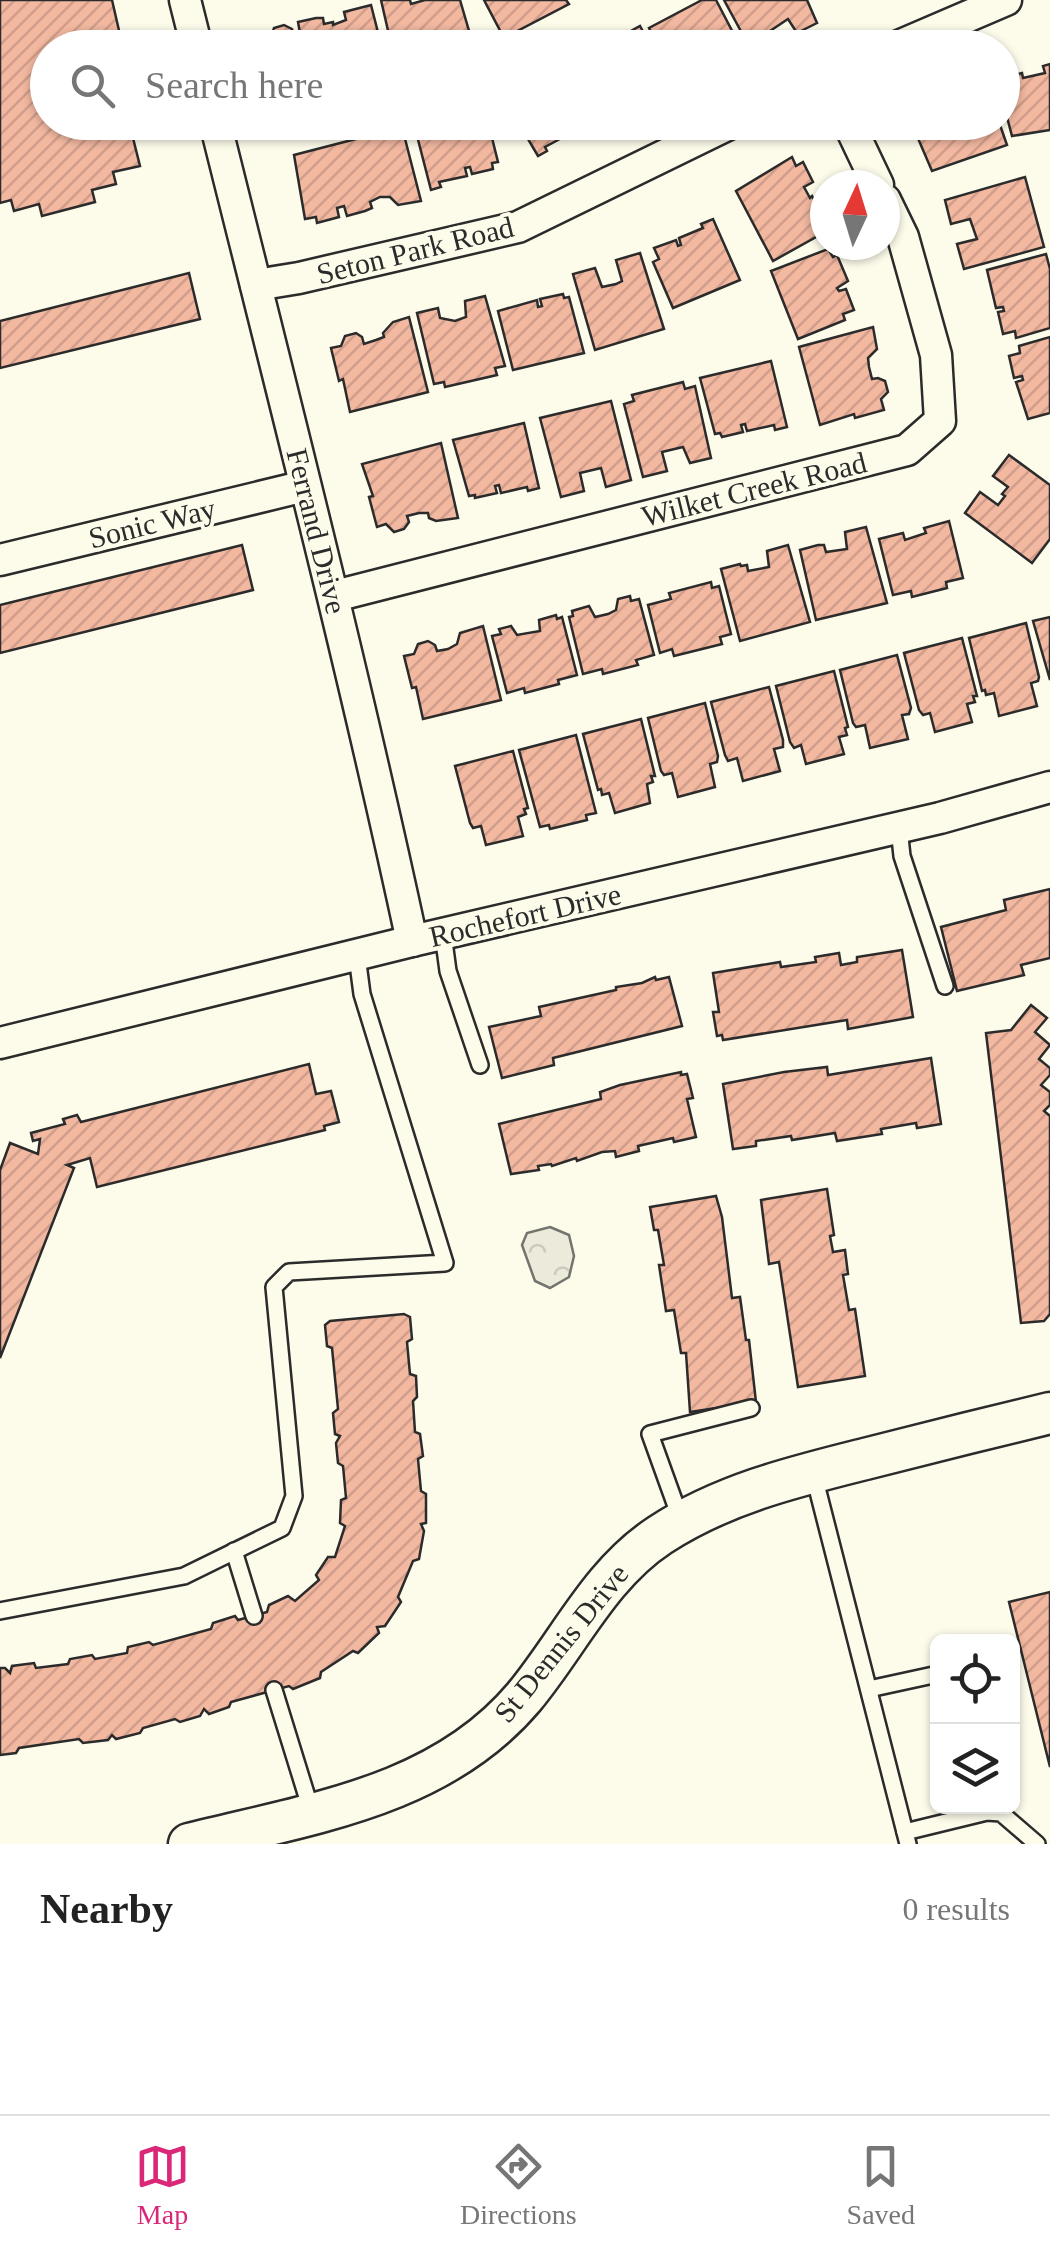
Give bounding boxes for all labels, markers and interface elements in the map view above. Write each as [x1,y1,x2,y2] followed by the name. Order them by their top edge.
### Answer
[30,30,1020,140] search box
[65,58,120,113] icon: search
[145,64,323,106] text: Search here
[810,170,900,260] north arrow
[313,210,517,290] street label: Seton Park Road
[281,445,353,617] street label: Ferrand Drive
[638,445,870,533] street label: Wilket Creek Road
[85,491,219,555] street label: Sonic Way
[426,877,624,953] street label: Rochefort Drive
[487,1557,635,1729] street label: St Dennis Drive
[930,1634,1020,1814] map controls
[930,1634,1020,1724] button: locate
[930,1724,1020,1814] button: layers
[40,1886,173,1932] text: Nearby
[902,1891,1010,1927] text: 0 results
[135,2139,190,2231] tab: Map
[460,2139,577,2231] tab: Directions
[847,2139,915,2231] tab: Saved

